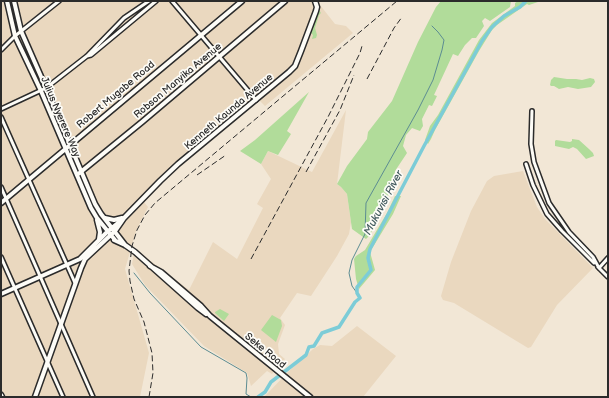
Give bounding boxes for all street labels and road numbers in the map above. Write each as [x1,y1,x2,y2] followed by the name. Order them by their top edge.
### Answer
[132,41,224,121] street label: Robson Manyika Avenue
[75,59,157,131] street label: Robert Mugabe Road
[182,72,276,152] street label: Kenneth Kaunda Avenue
[38,75,82,159] street label: Julius Nyerere Way
[242,331,288,371] street label: Seke Road

